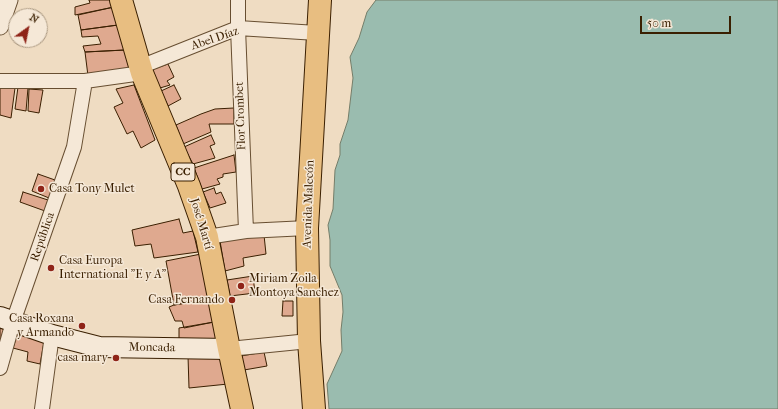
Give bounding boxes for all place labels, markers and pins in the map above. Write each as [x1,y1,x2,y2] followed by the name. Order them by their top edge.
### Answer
[49,182,135,196] place label: Casa Tony Mulet
[36,184,46,194] marker: Casa Tony Mulet
[59,254,166,282] place label: Casa Europa International "E y A"
[46,263,56,273] marker: Casa Europa International "E y A"
[249,272,339,300] place label: Miriam Zoila Montoya Sanchez
[236,281,246,291] marker: Miriam Zoila Montoya Sanchez
[148,293,224,307] place label: Casa Fernando
[227,295,237,305] marker: Casa Fernando
[9,312,74,340] place label: Casa Roxana y Armando
[77,321,87,331] marker: Casa Roxana y Armando
[58,351,108,365] place label: casa mary
[111,353,121,363] marker: casa mary

